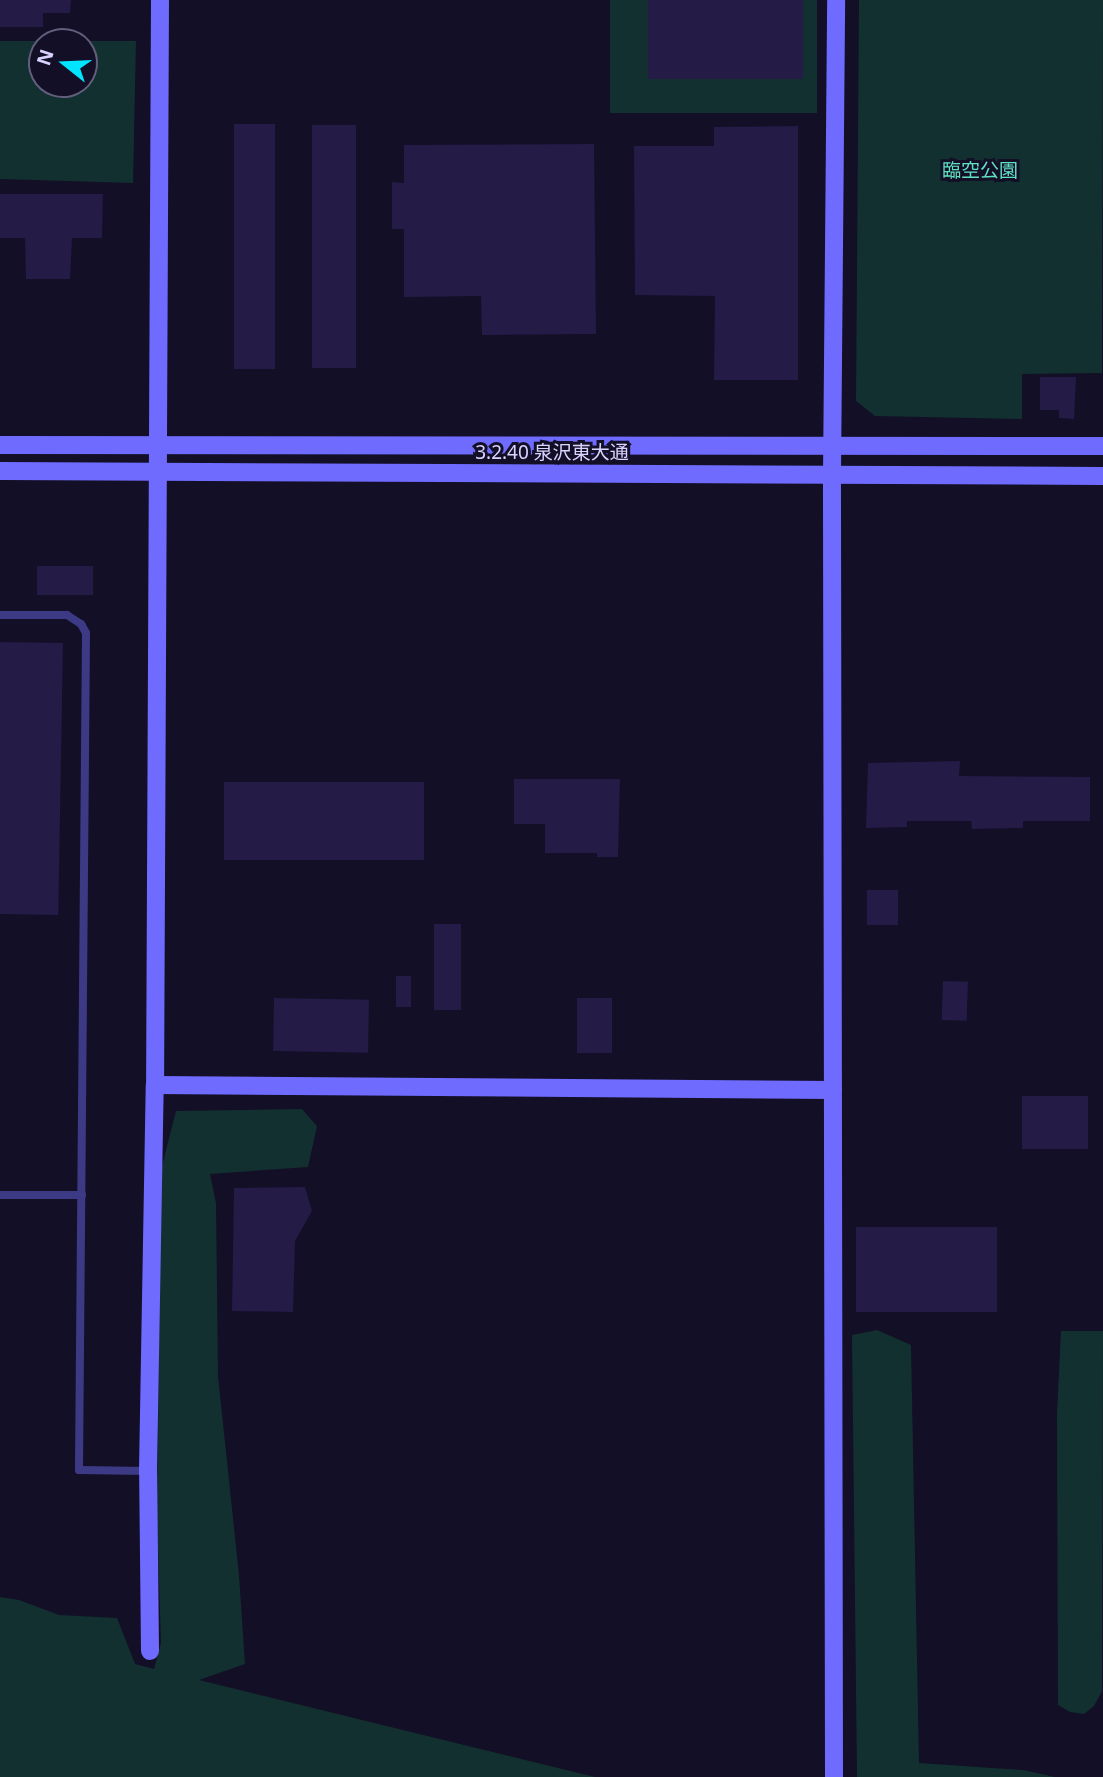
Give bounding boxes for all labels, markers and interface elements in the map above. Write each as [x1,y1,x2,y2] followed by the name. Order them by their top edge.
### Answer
[28,28,98,98] north arrow
[30,46,60,69] text: N
[942,160,1018,182] park label: 臨空公園
[475,442,629,464] street label: 3.2.40 泉沢東大通

